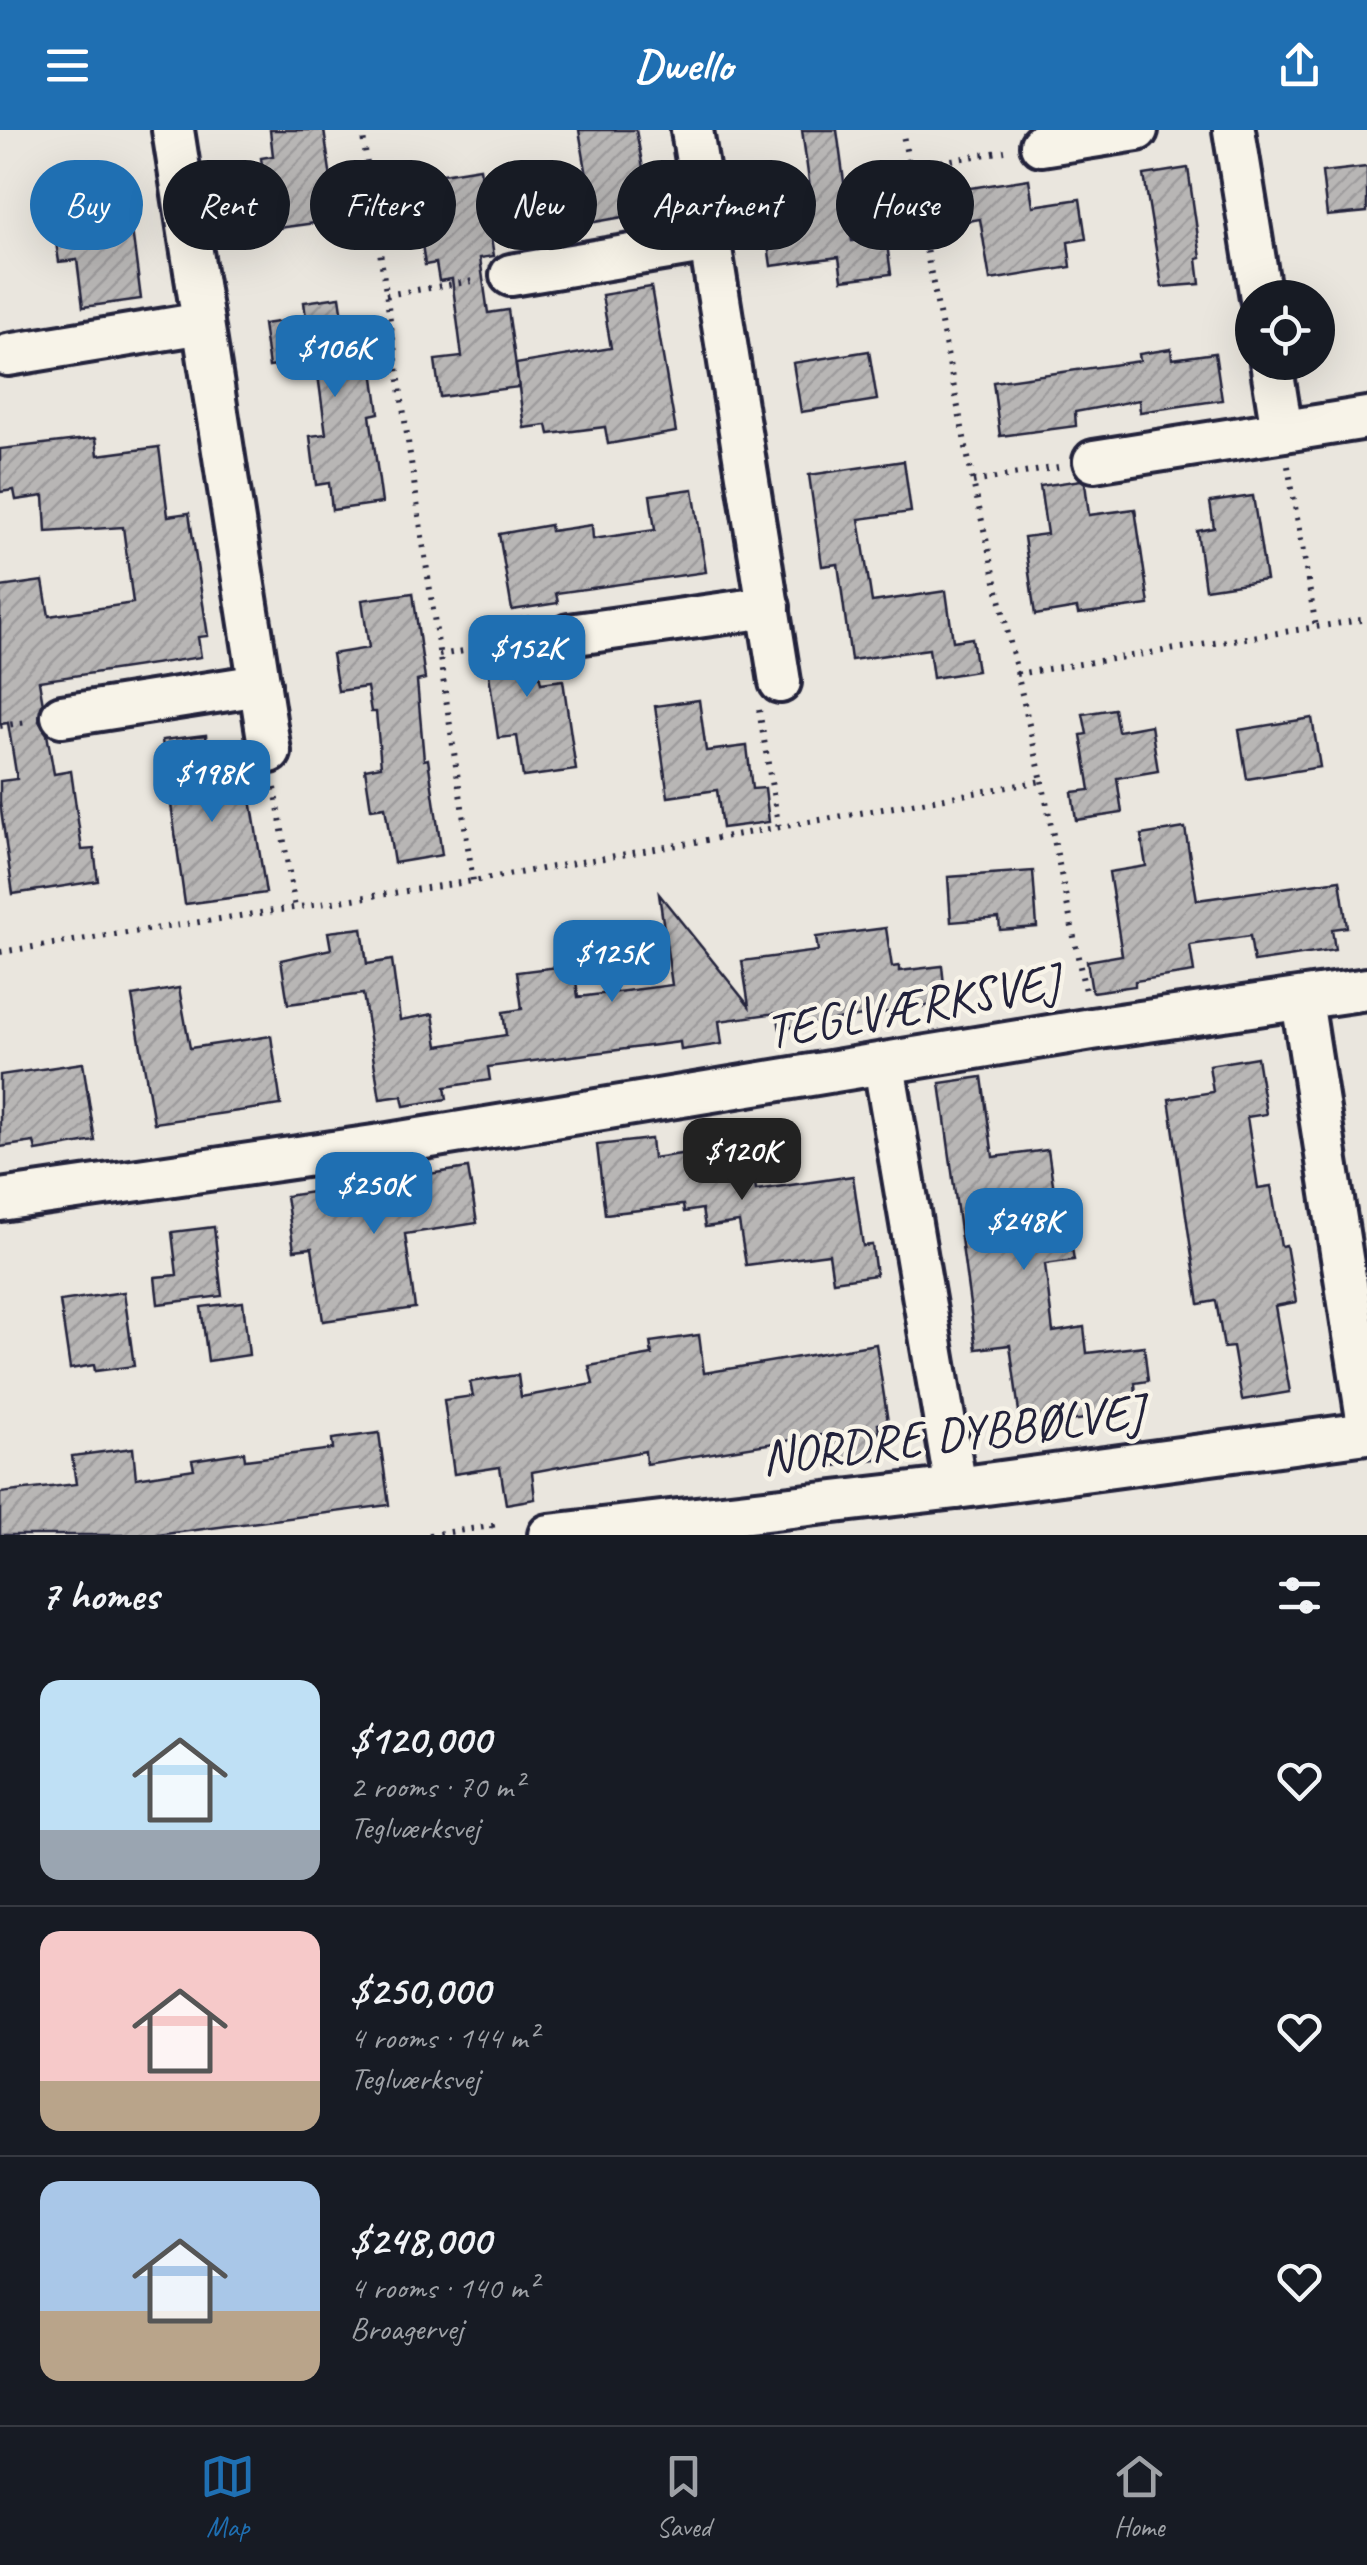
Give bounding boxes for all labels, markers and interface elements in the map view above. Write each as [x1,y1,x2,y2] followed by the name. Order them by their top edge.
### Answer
[635,37,732,94] text: Dwello
[40,38,95,93] icon: menu
[1272,38,1327,93] icon: share
[30,160,143,250] chip: Buy
[163,160,290,250] chip: Rent
[310,160,456,250] chip: Filters
[476,160,597,250] chip: New
[617,160,816,250] chip: Apartment
[836,160,974,250] chip: House
[1235,280,1335,380] map controls
[1235,280,1335,380] button: locate
[265,315,405,400] pin: $106K
[298,327,372,368] text: $106K
[457,615,597,700] pin: $152K
[490,627,564,668] text: $152K
[142,740,282,825] pin: $198K
[175,752,249,793] text: $198K
[542,920,682,1005] pin: $125K
[575,932,649,973] text: $125K
[761,948,1070,1063] street label: TEGLVÆRKSVEJ
[672,1118,812,1203] pin: $120K
[705,1130,779,1171] text: $120K
[304,1152,444,1237] pin: $250K
[337,1164,411,1205] text: $250K
[954,1188,1094,1273] pin: $248K
[987,1200,1061,1241] text: $248K
[758,1378,1155,1489] street label: NORDRE DYBBØLVEJ
[1272,1568,1327,1623] icon: filters
[40,1569,158,1622] text: 7 homes
[350,1713,491,1766] text: $120,000
[120,1720,240,1840] icon: home
[1272,1753,1327,1808] icon: heart
[350,1766,523,1807] text: 2 rooms · 70 m²
[350,1807,480,1848] text: Teglværksvej
[350,1964,490,2017] text: $250,000
[120,1971,240,2091] icon: home
[1272,2004,1327,2059] icon: heart
[350,2017,537,2058] text: 4 rooms · 144 m²
[350,2058,480,2099] text: Teglværksvej
[350,2214,491,2267] text: $248,000
[120,2221,240,2341] icon: home
[1272,2254,1327,2309] icon: heart
[350,2267,537,2308] text: 4 rooms · 140 m²
[350,2308,463,2349] text: Broagervej
[200,2449,255,2544] tab: Map
[656,2449,711,2544] tab: Saved
[1112,2449,1167,2544] tab: Home

